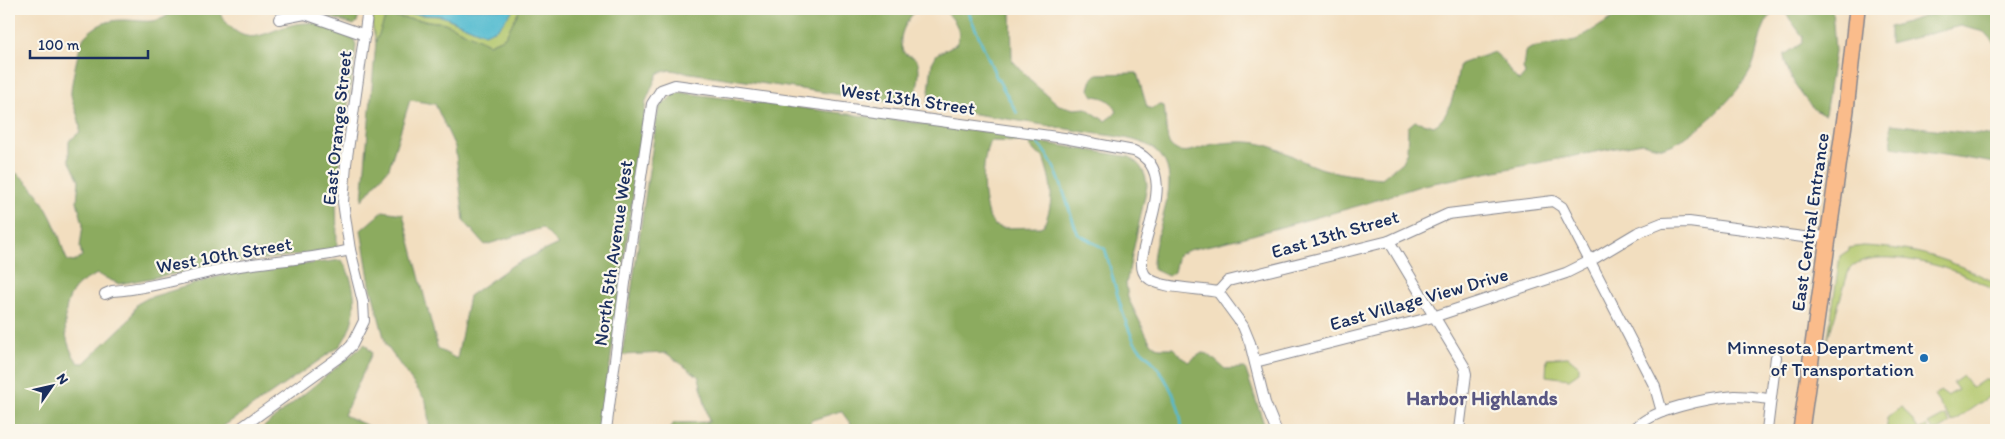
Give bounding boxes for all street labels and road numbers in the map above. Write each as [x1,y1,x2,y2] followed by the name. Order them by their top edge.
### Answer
[317,50,357,206] street label: East Orange Street
[839,78,977,120] street label: West 13th Street
[1786,131,1834,313] street label: East Central Entrance
[589,159,637,347] street label: North 5th Avenue West
[1269,205,1401,263] street label: East 13th Street
[154,232,294,278] street label: West 10th Street
[1327,263,1511,335] street label: East Village View Drive

